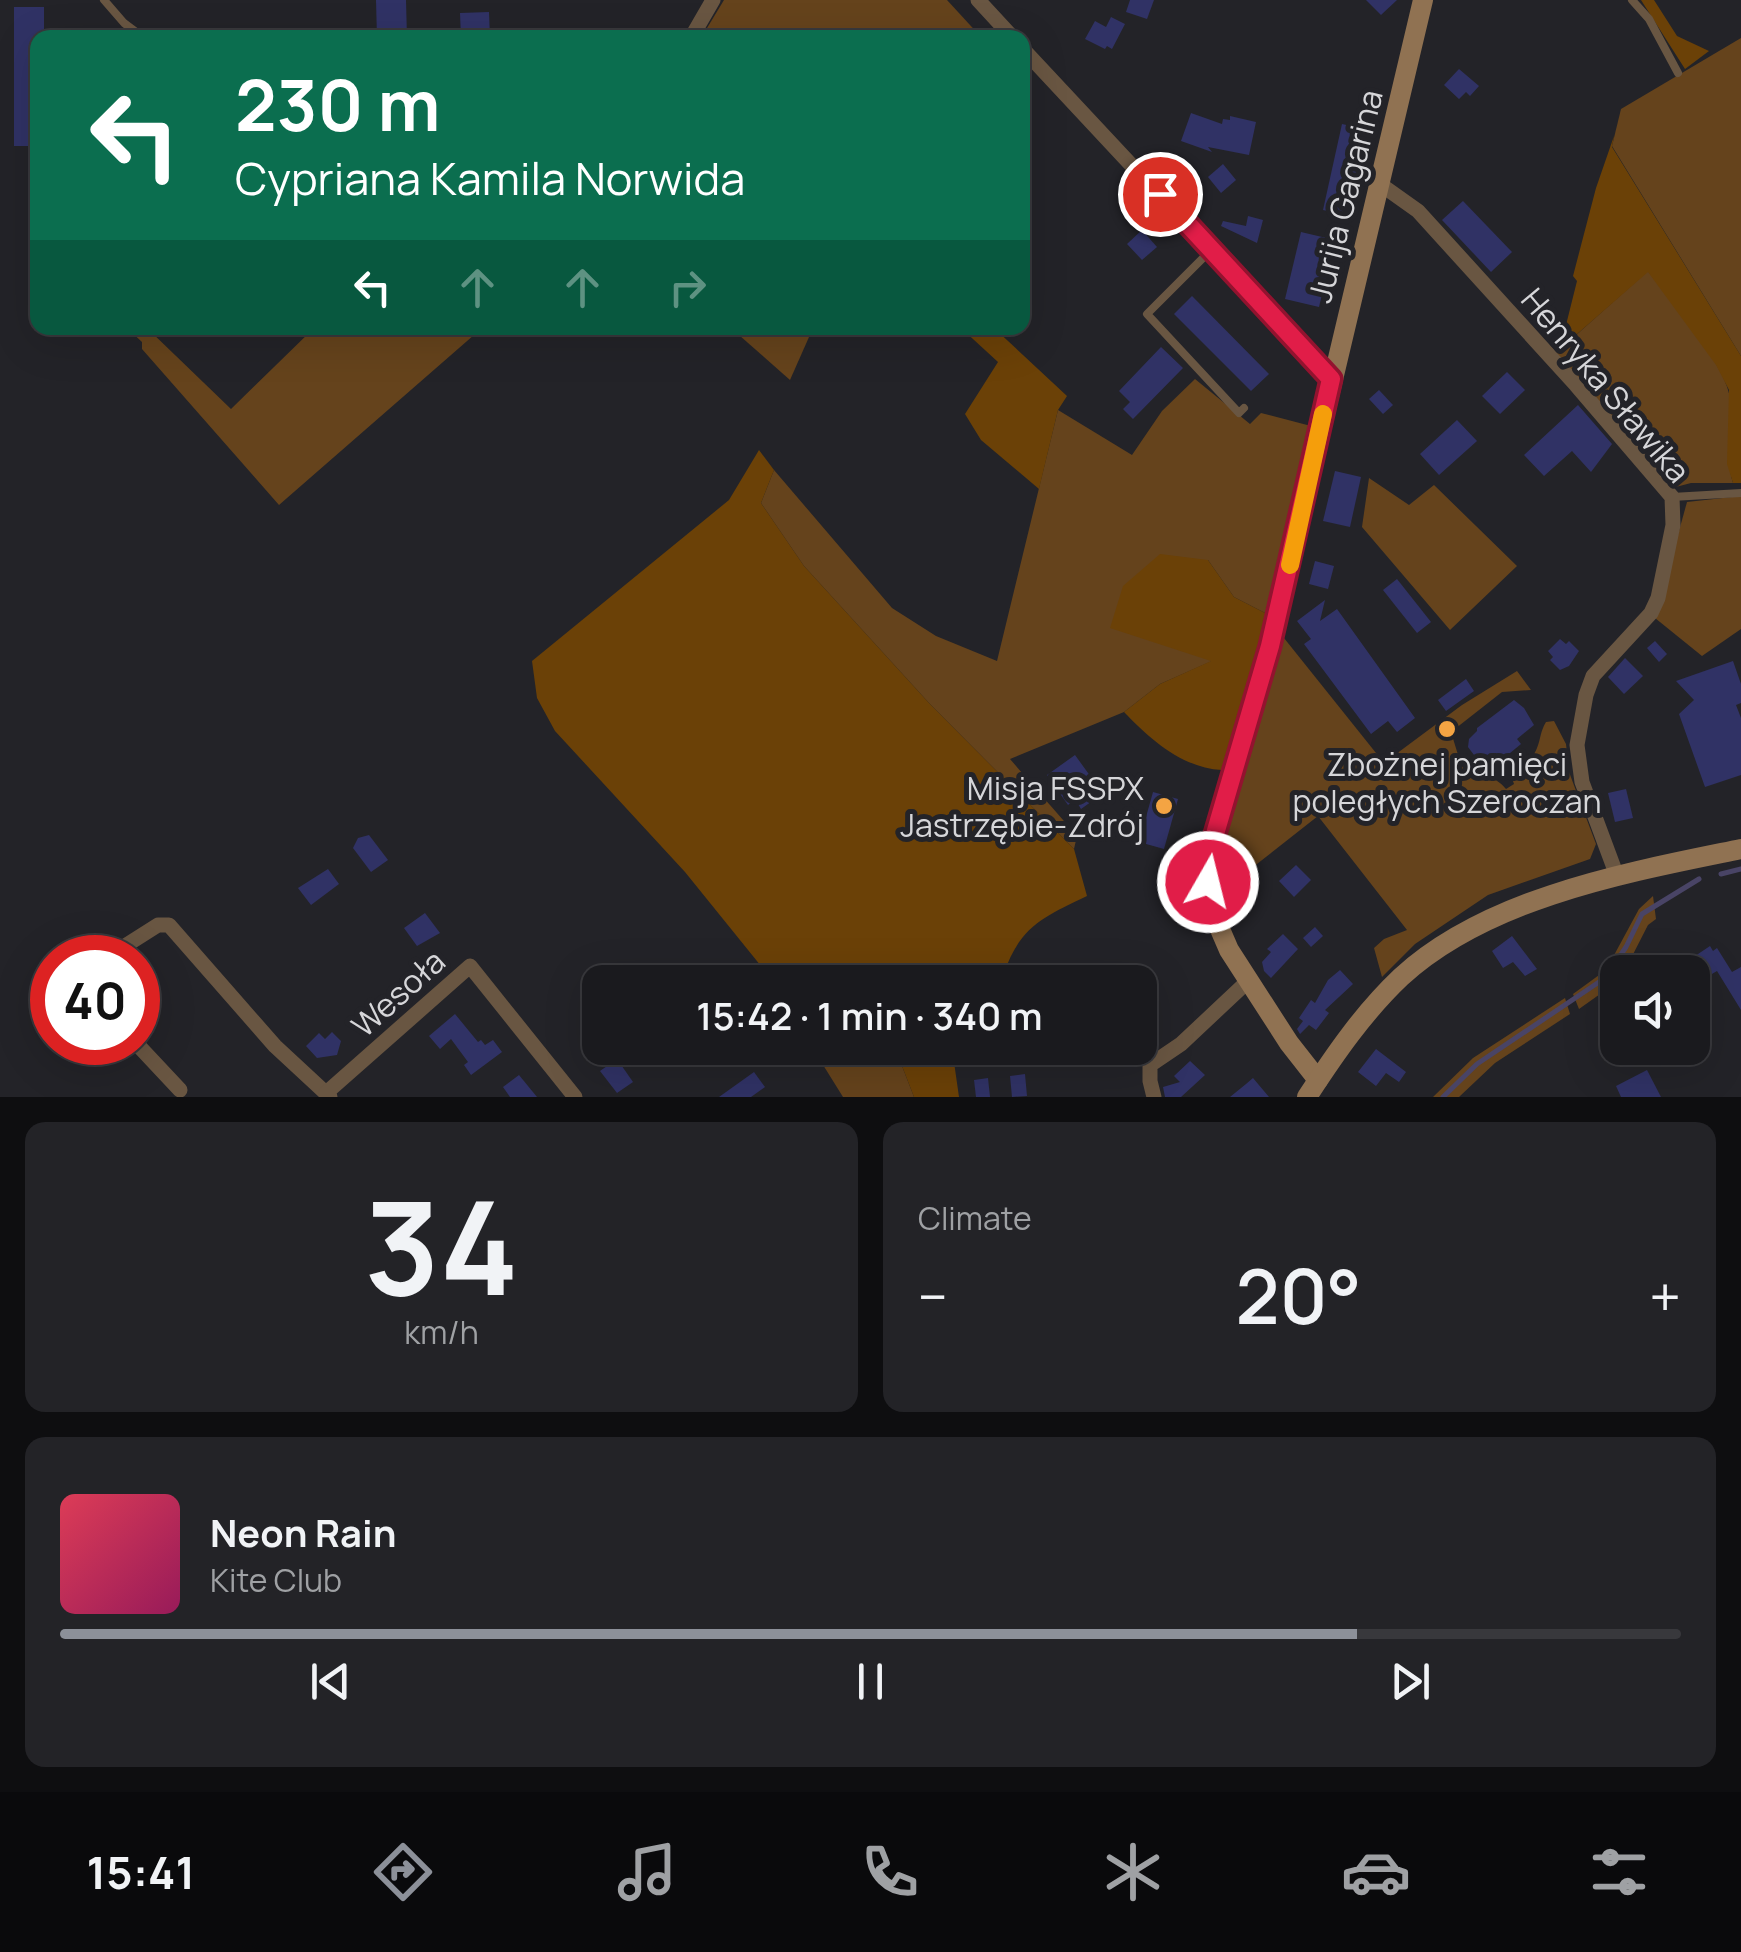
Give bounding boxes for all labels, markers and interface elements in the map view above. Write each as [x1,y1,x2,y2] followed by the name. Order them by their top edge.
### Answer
[235,56,440,152] text: 230 m
[70,70,200,200] icon: left
[1297,85,1393,307] street label: Jurija Gagarina
[235,147,745,209] text: Cypriana Kamila Norwida
[1118,152,1203,237] pin
[1133,167,1188,222] icon: arrive
[345,260,400,315] icon: left
[450,260,505,315] icon: ahead
[555,260,610,315] icon: ahead
[660,260,715,315] icon: right
[1512,278,1700,492] street label: Henryka Sławika
[1436,718,1458,740] marker: Zbożnej pamięci poległych Szeroczan
[1292,742,1602,823] place label: Zbożnej pamięci poległych Szeroczan
[900,766,1145,847] place label: Misja FSSPX Jastrzębie-Zdrój
[1153,795,1175,817] marker: Misja FSSPX Jastrzębie-Zdrój
[1156,830,1260,934] position arrow
[30,935,160,1065] speed limit sign: 40
[342,939,454,1047] street label: Wesoła
[1600,955,1710,1065] map controls
[1600,955,1710,1065] button: sound
[696,989,1043,1041] text: 15:42 · 1 min · 340 m
[364,1156,519,1334] text: 34
[918,1196,1032,1240] text: Climate
[1236,1244,1361,1347] text: 20°
[918,1258,948,1334] text: −
[1649,1258,1681,1334] text: +
[404,1310,479,1354] text: km/h
[210,1506,396,1558] text: Neon Rain
[210,1558,342,1602] text: Kite Club
[303,1654,358,1709] icon: previous
[843,1654,898,1709] icon: pause
[1383,1654,1438,1709] icon: next
[368,1837,438,1907] icon: directions
[612,1837,682,1907] icon: music
[855,1837,925,1907] icon: phone
[1098,1837,1168,1907] icon: climate
[1341,1837,1411,1907] icon: car
[1584,1837,1654,1907] icon: filters
[87,1841,195,1903] text: 15:41

